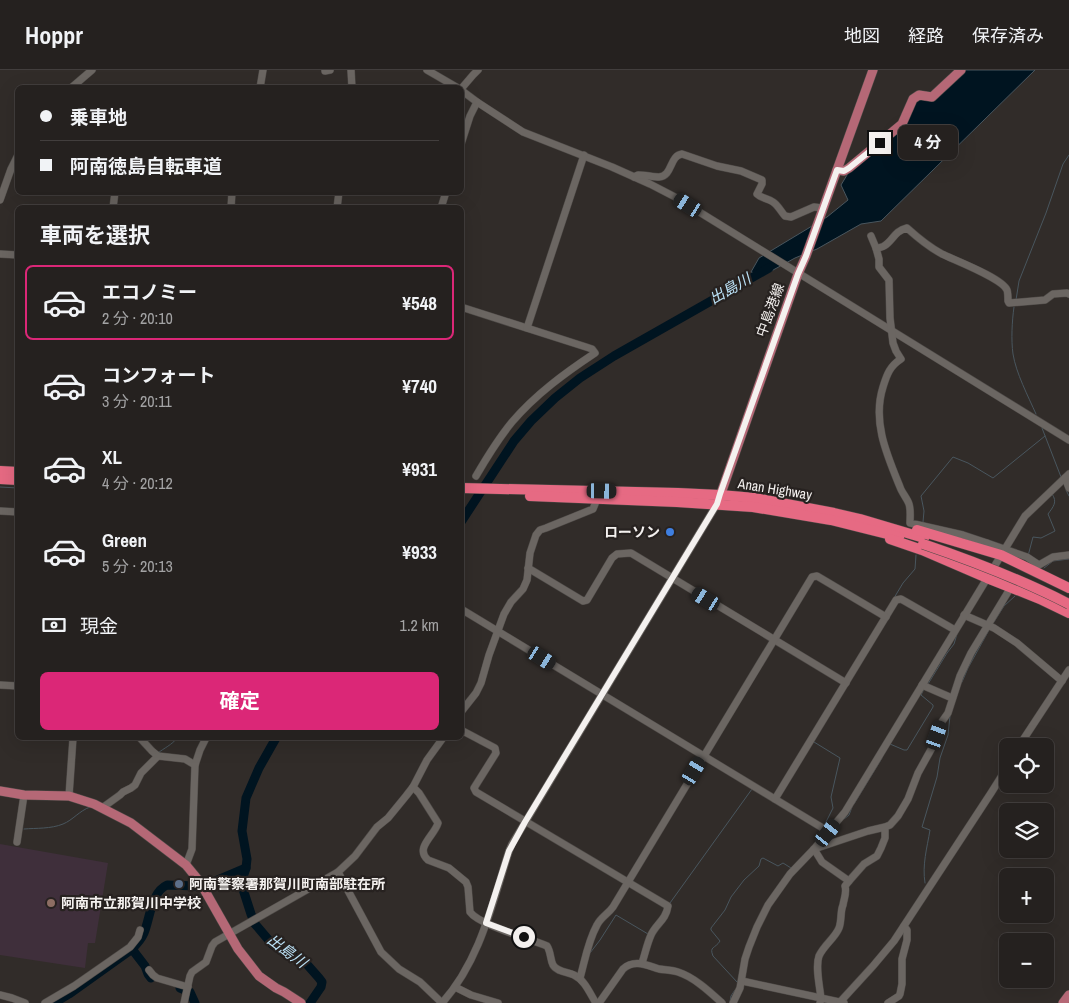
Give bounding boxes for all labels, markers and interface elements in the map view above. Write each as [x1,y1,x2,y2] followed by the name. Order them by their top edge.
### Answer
[25,19,83,51] text: Hoppr
[844,23,880,48] text: 地図
[908,23,944,48] text: 経路
[972,23,1044,48] text: 保存済み
[70,104,127,130] text: 乗車地
[898,126,958,160] callout: 4 分
[915,131,941,153] text: 4 分
[869,132,891,154] route end
[70,153,222,179] text: 阿南徳島自転車道
[671,191,704,219] car
[40,220,150,250] text: 車両を選択
[705,267,756,309] water label: 出島川
[102,279,197,305] text: エコノミー
[42,280,87,325] icon: car
[752,281,788,339] street label: 中島港線
[402,290,437,316] text: ¥548
[102,307,173,329] text: 2 分 · 20:10
[102,362,215,388] text: コンフォート
[42,363,87,408] icon: car
[402,373,437,399] text: ¥740
[102,390,172,412] text: 3 分 · 20:11
[102,444,122,470] text: XL
[42,446,87,491] icon: car
[402,456,437,482] text: ¥931
[102,472,173,494] text: 4 分 · 20:12
[736,474,814,504] street label: Anan Highway
[586,483,617,499] car
[604,523,660,541] place label: ローソン
[664,526,676,538] marker: ローソン
[102,527,147,553] text: Green
[42,529,87,574] icon: car
[402,539,437,565] text: ¥933
[102,555,173,577] text: 5 分 · 20:13
[689,585,722,613] car
[40,611,68,639] icon: cash
[80,613,118,639] text: 現金
[400,614,439,636] text: 1.2 km
[525,644,558,672] car
[40,672,439,730] button: 確定
[924,718,949,752] car
[999,738,1054,988] map controls
[999,738,1054,793] button: locate
[679,754,708,788] car
[999,803,1054,858] button: layers
[812,817,843,849] car
[999,868,1054,923] button: +
[189,875,385,893] place label: 阿南警察署那賀川町南部駐在所
[173,878,185,890] marker: 阿南警察署那賀川町南部駐在所
[61,894,201,912] place label: 阿南市立那賀川中学校
[45,897,57,909] marker: 阿南市立那賀川中学校
[513,926,535,948] route start
[263,929,313,974] water label: 出島川
[999,933,1054,988] button: −

